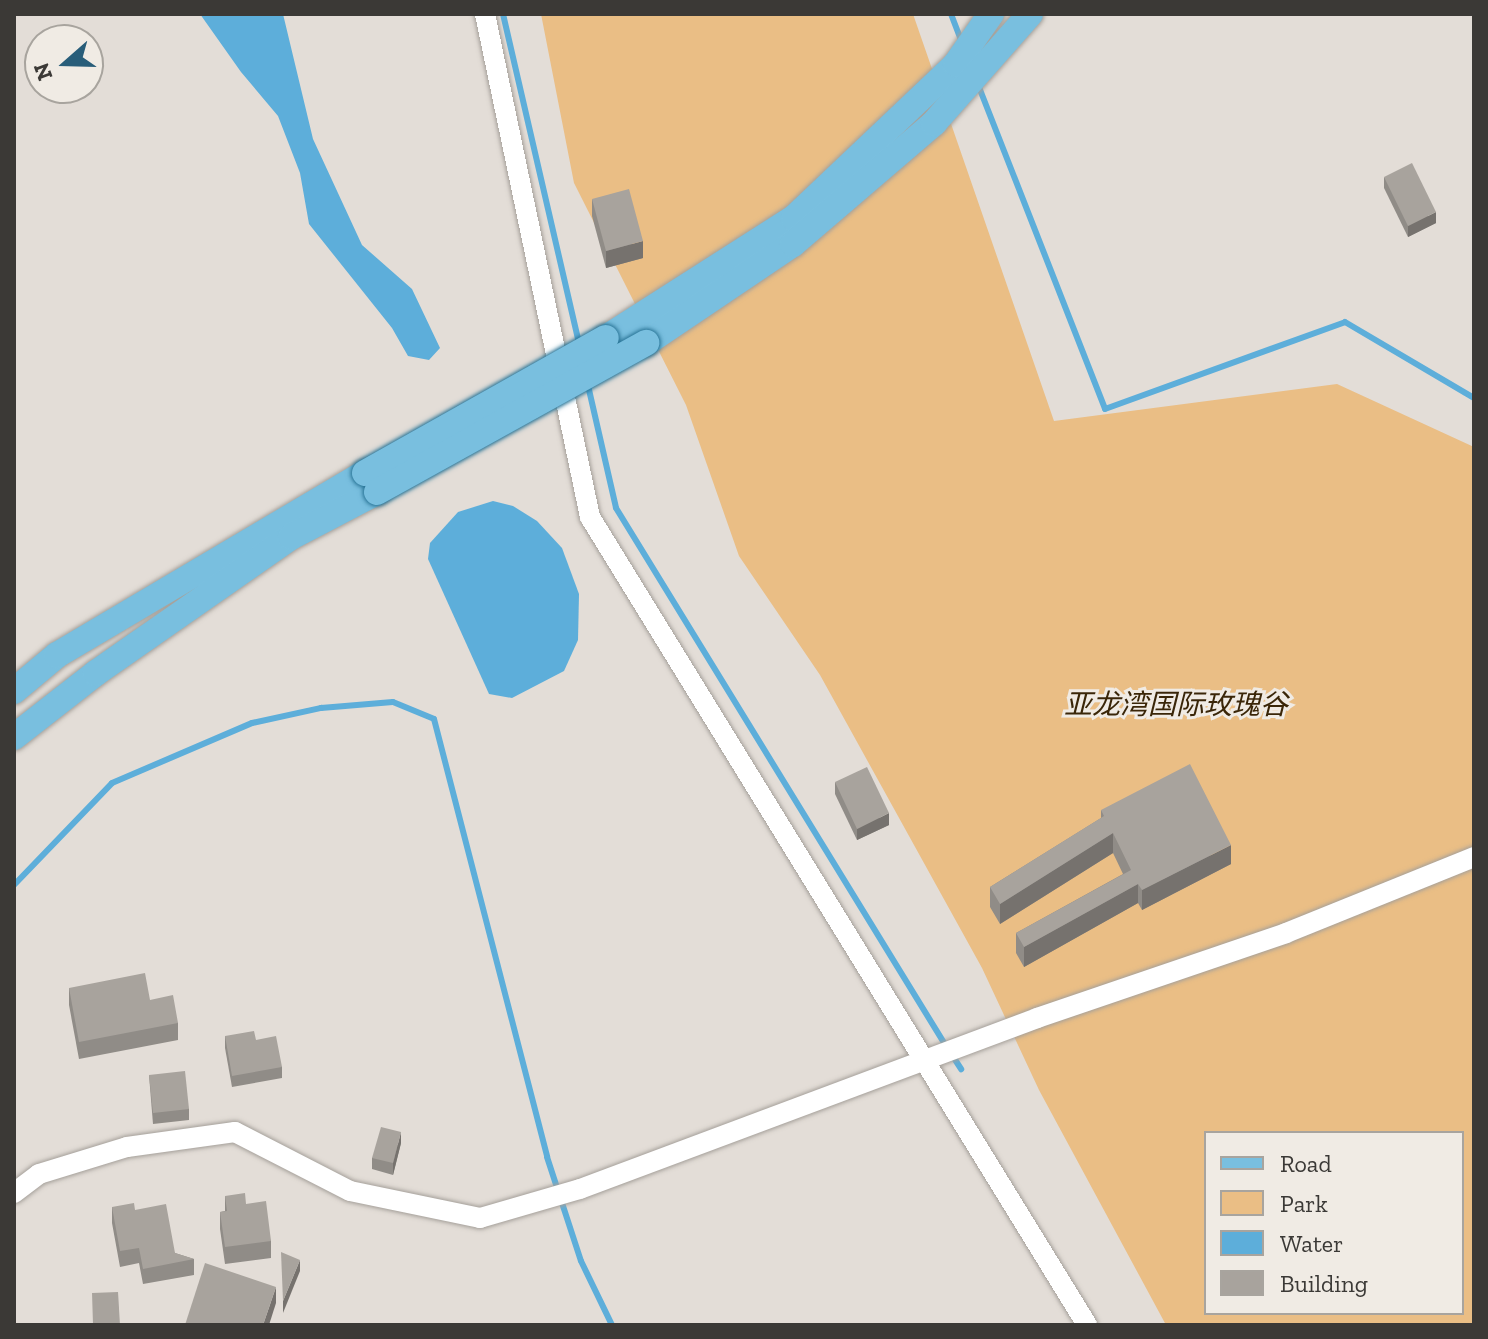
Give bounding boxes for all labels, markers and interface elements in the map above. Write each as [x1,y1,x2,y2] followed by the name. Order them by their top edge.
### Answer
[24,24,104,104] north arrow
[27,59,58,84] text: N
[1064,688,1288,722] park label: 亚龙湾国际玫瑰谷
[1204,1131,1464,1315] legend
[1280,1149,1332,1178] text: Road
[1280,1189,1328,1218] text: Park
[1280,1229,1343,1258] text: Water
[1280,1269,1368,1298] text: Building

